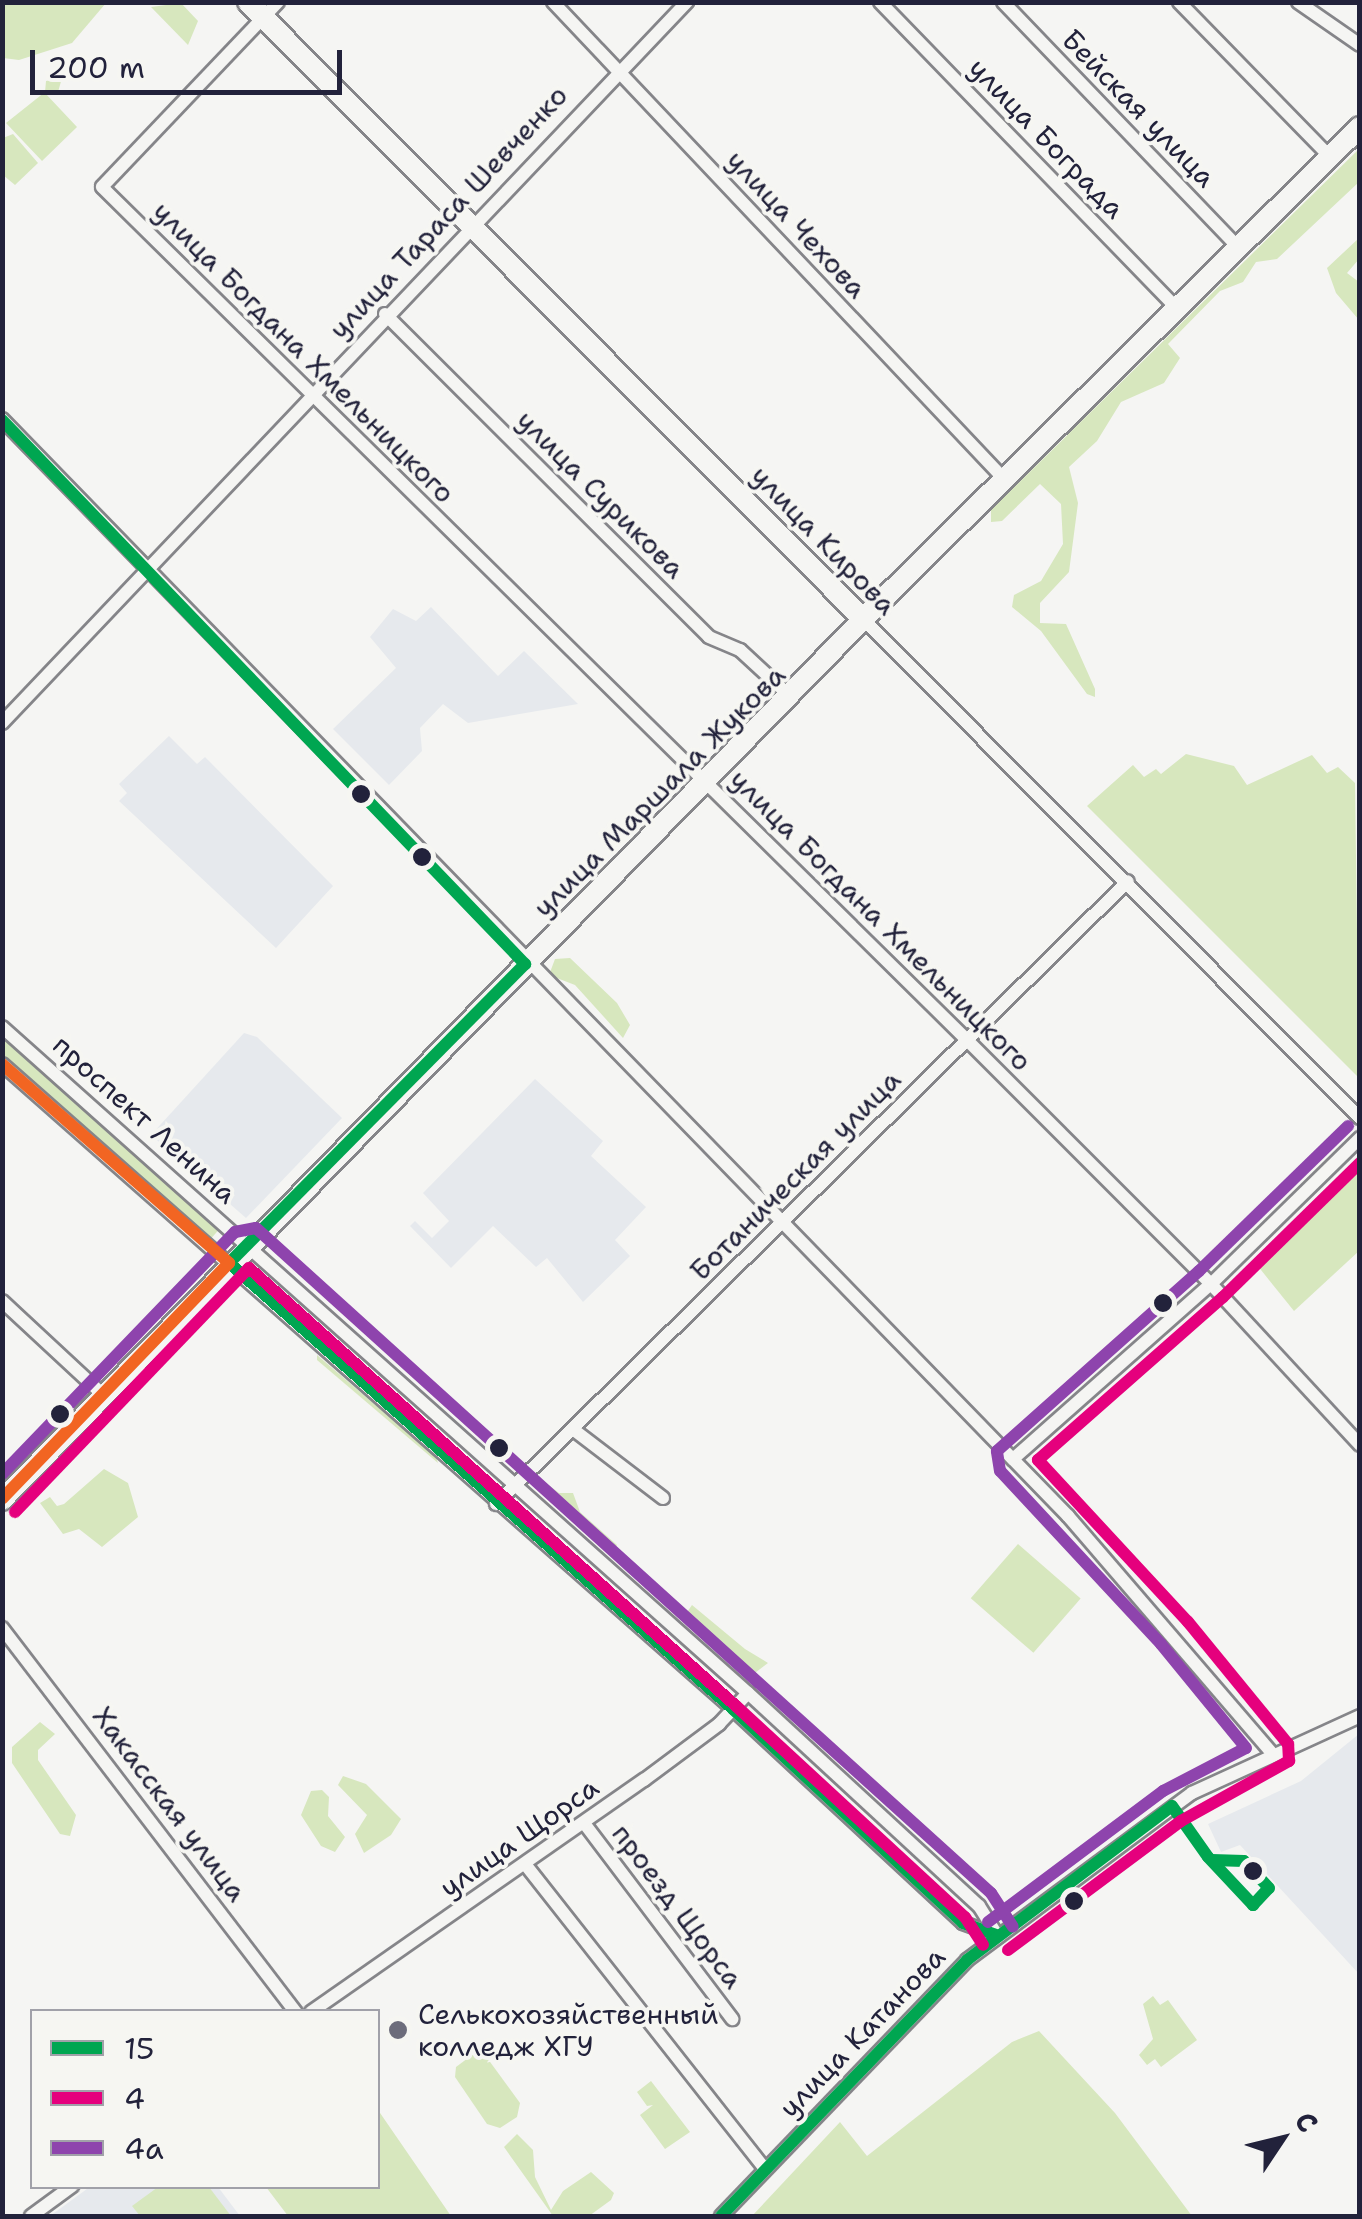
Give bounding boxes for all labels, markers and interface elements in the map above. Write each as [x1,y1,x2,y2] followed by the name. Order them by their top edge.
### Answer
[1055,22,1223,194] street label: Бейская улица
[35,30,348,92] scale bar
[47,47,145,88] text: 200 m
[962,51,1132,225] street label: улица Бограда
[322,78,574,346] street label: улица Тараса Шевченко
[720,143,874,305] street label: улица Чехова
[146,194,462,510] street label: улица Богдана Хмельницкого
[510,403,692,585] street label: улица Сурикова
[744,458,904,622] street label: улица Кирова
[526,658,792,924] street label: улица Маршала Жукова
[723,762,1039,1078] street label: улица Богдана Хмельницкого
[351,784,371,804] unlabelled marker
[412,847,432,867] unlabelled marker
[46,1028,244,1210] street label: проспект Ленина
[683,1063,907,1287] street label: Ботаническая улица
[1153,1293,1173,1313] unlabelled marker
[50,1404,70,1424] unlabelled marker
[489,1438,509,1458] unlabelled marker
[86,1700,254,1908] street label: Хакасская улица
[433,1770,605,1904] street label: улица Щорса
[605,1817,751,1995] street label: проезд Щорса
[1243,1861,1263,1881] unlabelled marker
[1064,1891,1084,1911] unlabelled marker
[772,1940,952,2124] street label: улица Катанова
[418,1997,718,2063] place label: Селькохозяйственный колледж ХГУ
[30,2009,380,2189] legend
[387,2019,409,2041] marker: Селькохозяйственный колледж ХГУ
[124,2028,154,2069] text: 15
[124,2078,145,2119] text: 4
[1232,2089,1332,2189] north arrow
[1286,2104,1327,2140] text: С
[124,2128,164,2169] text: 4а

